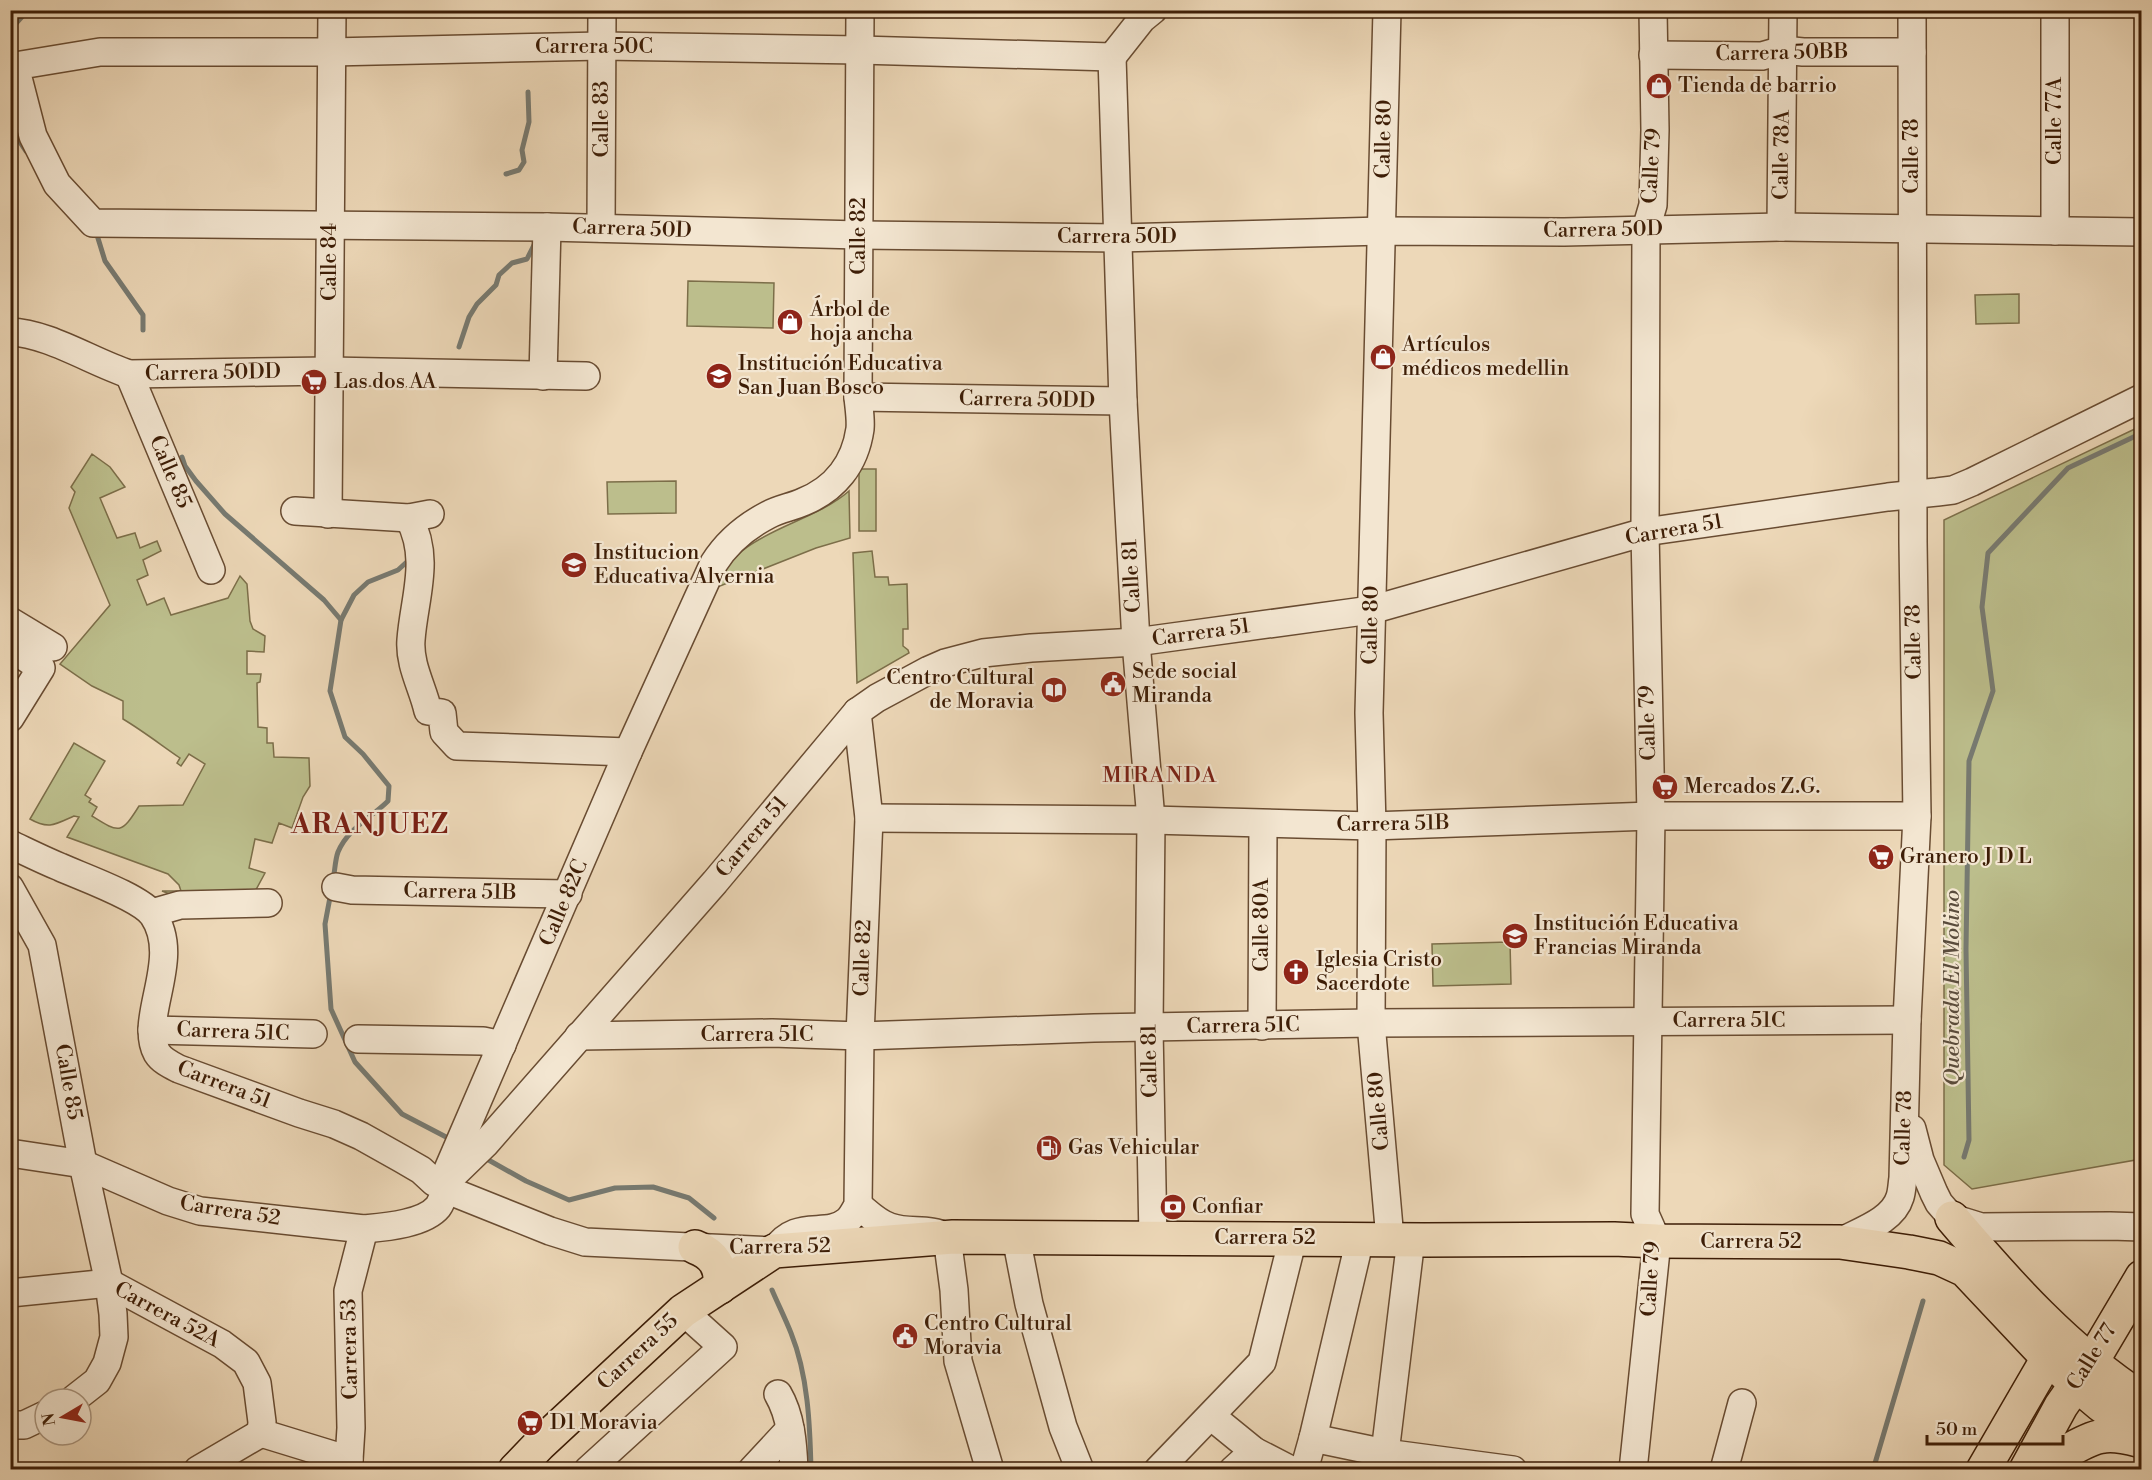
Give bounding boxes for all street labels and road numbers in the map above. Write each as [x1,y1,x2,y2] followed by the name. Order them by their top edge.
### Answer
[535,34,653,60] street label: Carrera 50C
[1715,39,1849,67] street label: Carrera 50BB
[2042,76,2068,165] street label: Calle 77A
[589,81,615,157] street label: Calle 83
[1370,99,1398,179] street label: Calle 80
[1768,109,1796,200] street label: Calle 78A
[1899,118,1925,194] street label: Calle 78
[1637,128,1667,204] street label: Calle 79
[846,197,872,275] street label: Calle 82
[572,214,692,244] street label: Carrera 50D
[1543,216,1663,244] street label: Carrera 50D
[317,223,343,301] street label: Calle 84
[1057,224,1177,250] street label: Carrera 50D
[145,359,281,387] street label: Carrera 50DD
[959,386,1095,414] street label: Carrera 50DD
[143,432,197,512] street label: Calle 85
[1623,509,1725,551] street label: Carrera 51
[1117,538,1147,614] street label: Calle 81
[1357,585,1385,665] street label: Calle 80
[1900,604,1928,680] street label: Calle 78
[1150,613,1252,653] street label: Carrera 51
[1634,685,1662,761] street label: Calle 79
[710,791,794,883] street label: Carrera 51
[1336,810,1450,838] street label: Carrera 51B
[534,856,594,950] street label: Calle 82C
[403,878,517,906] street label: Carrera 51B
[1249,878,1275,972] street label: Calle 80A
[849,919,877,997] street label: Calle 82
[1672,1008,1786,1034] street label: Carrera 51C
[1186,1012,1300,1040] street label: Carrera 51C
[176,1017,290,1047] street label: Carrera 51C
[700,1022,814,1048] street label: Carrera 51C
[1136,1024,1164,1098] street label: Calle 81
[49,1042,87,1122] street label: Calle 85
[173,1055,275,1115] street label: Carrera 51
[1363,1070,1395,1152] street label: Calle 80
[1890,1090,1918,1166] street label: Calle 78
[178,1190,282,1232] street label: Carrera 52
[1214,1225,1316,1251] street label: Carrera 52
[1700,1229,1802,1255] street label: Carrera 52
[729,1233,831,1261] street label: Carrera 52
[1636,1241,1666,1317] street label: Calle 79
[110,1276,225,1354] street label: Carrera 52A
[336,1298,364,1400] street label: Carrera 53
[592,1308,684,1396] street label: Carrera 55
[2061,1319,2123,1395] street label: Calle 77

